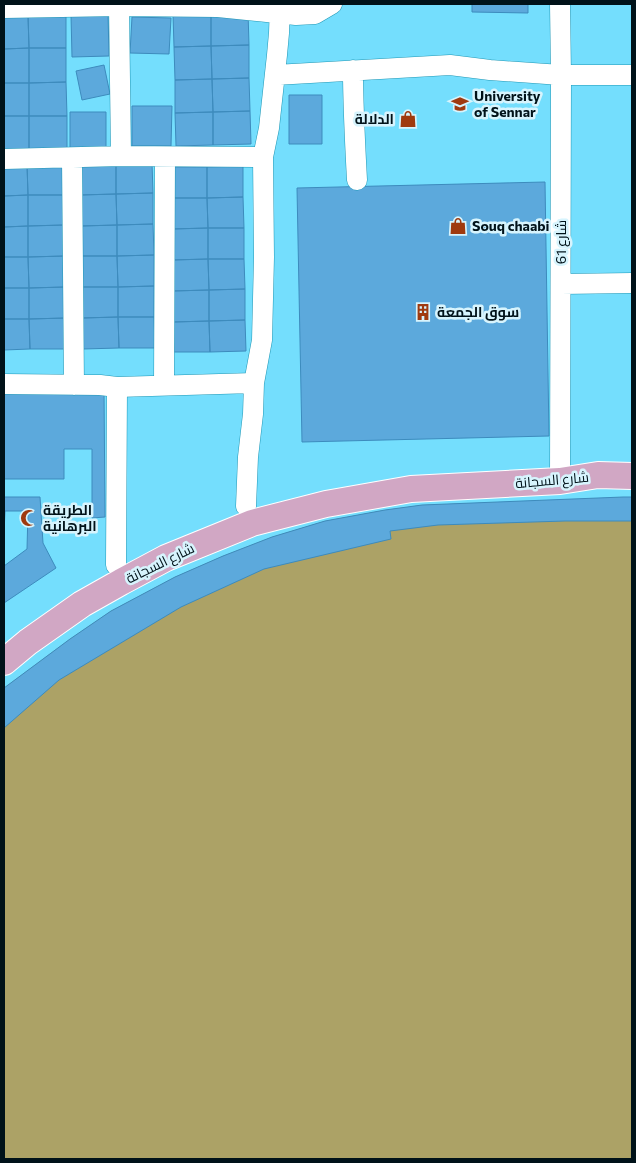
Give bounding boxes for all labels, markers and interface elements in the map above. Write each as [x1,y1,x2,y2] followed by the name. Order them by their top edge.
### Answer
[474,87,541,120] place label: University of Sennar
[450,94,470,114] school or university icon: University of Sennar
[398,109,418,129] shop icon: الدلالة
[355,110,394,127] place label: الدلالة
[448,216,468,236] shop icon: Souq chaabi
[472,217,550,234] place label: Souq chaabi
[552,220,570,264] street label: شارع 61
[413,302,433,322] building icon: سوق الجمعة
[437,303,519,321] place label: سوق الجمعة
[514,468,590,492] street label: شارع السجانة
[43,501,97,535] place label: الطريقة البرهانية
[19,508,39,528] mosque icon: الطريقة البرهانية
[123,539,197,587] street label: شارع السجانة

